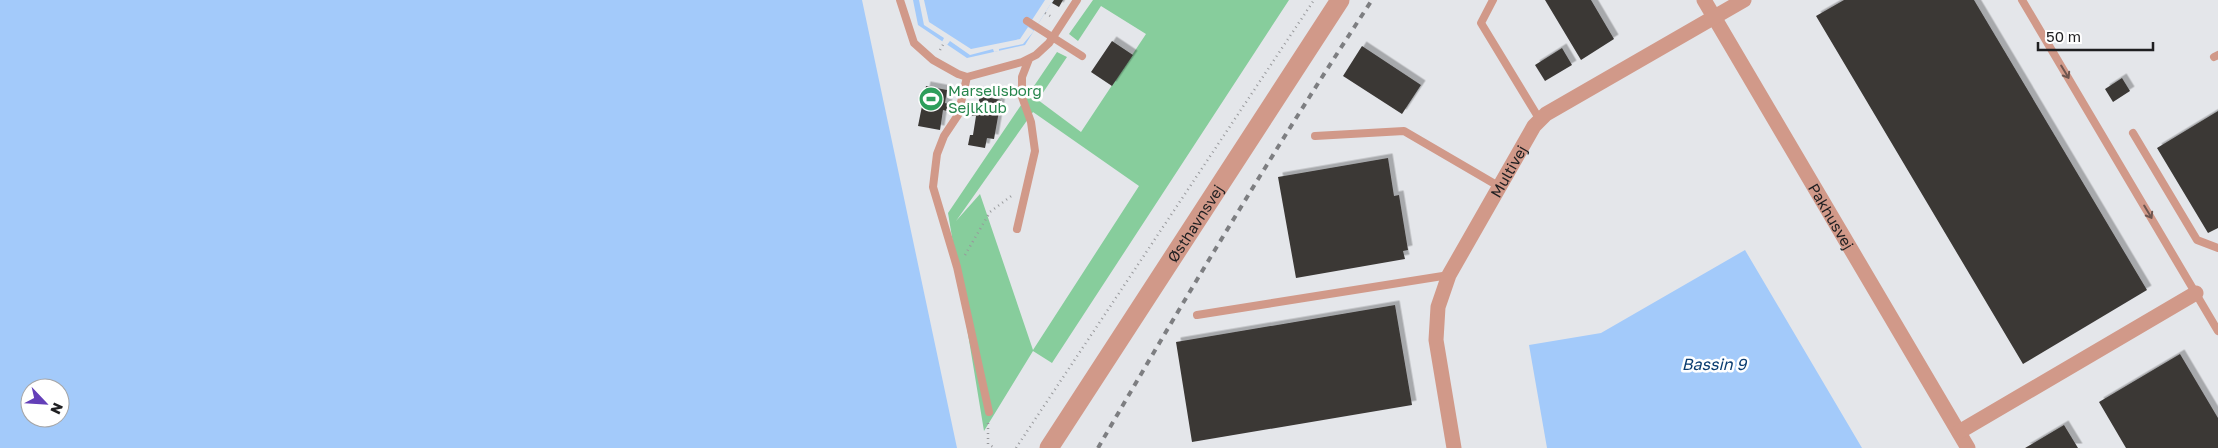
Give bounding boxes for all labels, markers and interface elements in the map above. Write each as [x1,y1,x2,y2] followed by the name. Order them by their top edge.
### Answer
[2038,20,2153,52] scale bar
[2046,27,2081,45] text: 50 m
[2060,65,2070,79] one-way arrow
[948,81,1042,116] place label: Marselisborg Sejlklub
[918,86,944,112] sports icon: Marselisborg Sejlklub
[1486,142,1530,200] street label: Multivej
[1805,180,1858,253] street label: Pakhusvej
[1163,181,1227,265] street label: Østhavnsvej
[2143,204,2153,218] one-way arrow
[1682,354,1748,374] water label: Bassin 9
[20,378,70,428] north arrow
[47,400,67,417] text: N

